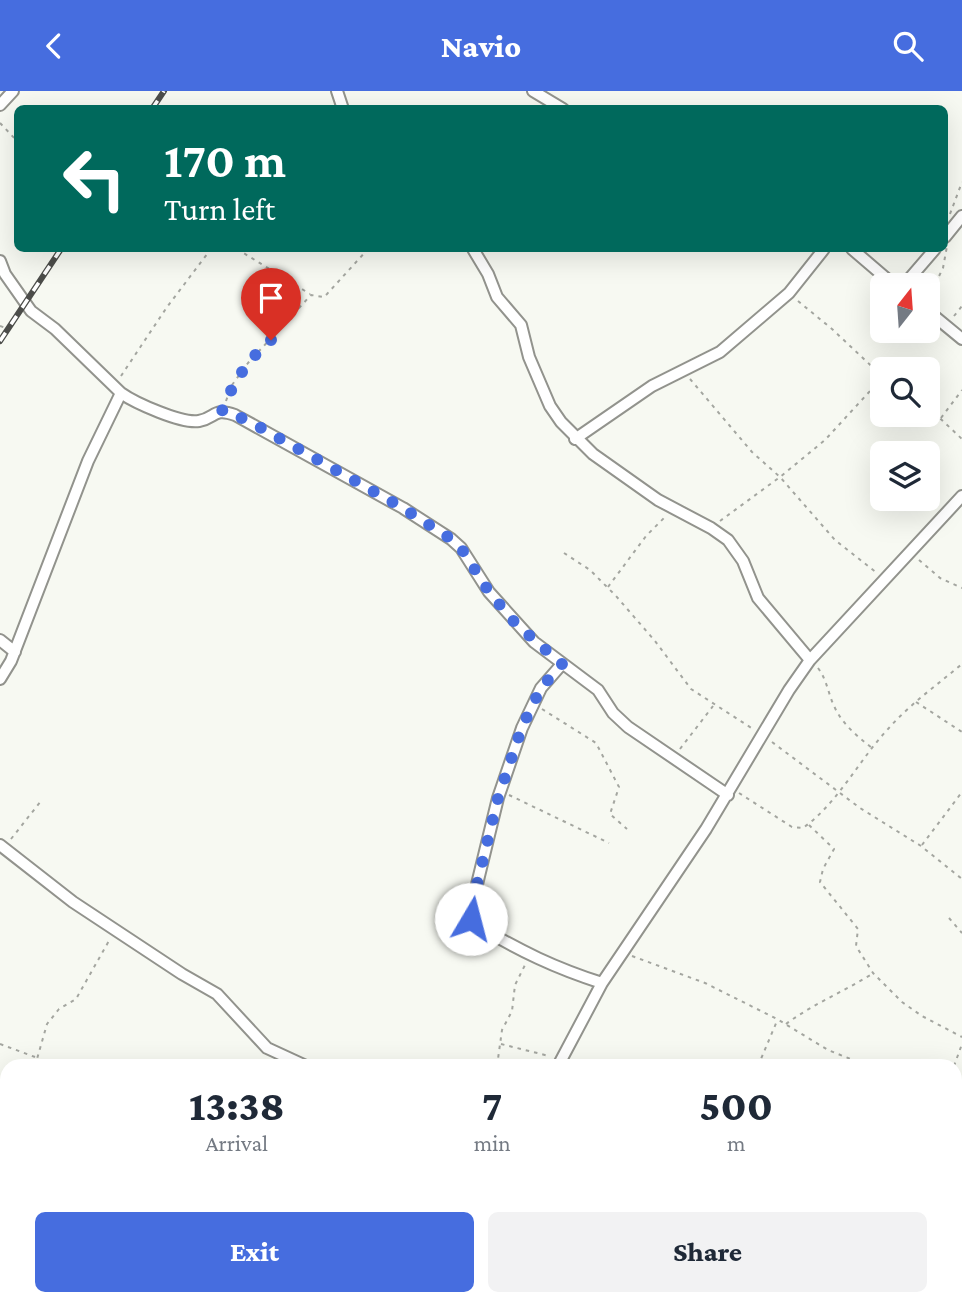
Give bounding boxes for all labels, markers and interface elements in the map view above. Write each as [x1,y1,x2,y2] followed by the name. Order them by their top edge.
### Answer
[35,27,73,65] icon: back
[889,27,927,65] icon: search
[441,28,521,64] text: Navio
[49,133,140,224] icon: left
[164,133,286,188] text: 170 m
[164,191,275,227] text: Turn left
[241,268,301,340] pin
[870,273,940,343] north arrow
[870,273,940,511] map controls
[252,279,290,317] icon: arrive
[870,357,940,427] button: search
[870,441,940,511] button: layers
[434,882,508,956] position arrow
[189,1082,285,1129] text: 13:38
[482,1082,503,1129] text: 7
[700,1082,773,1129] text: 500
[206,1130,268,1156] text: Arrival
[474,1130,511,1156] text: min
[727,1130,746,1156] text: m
[35,1212,474,1292] button: Exit
[488,1212,927,1292] button: Share

